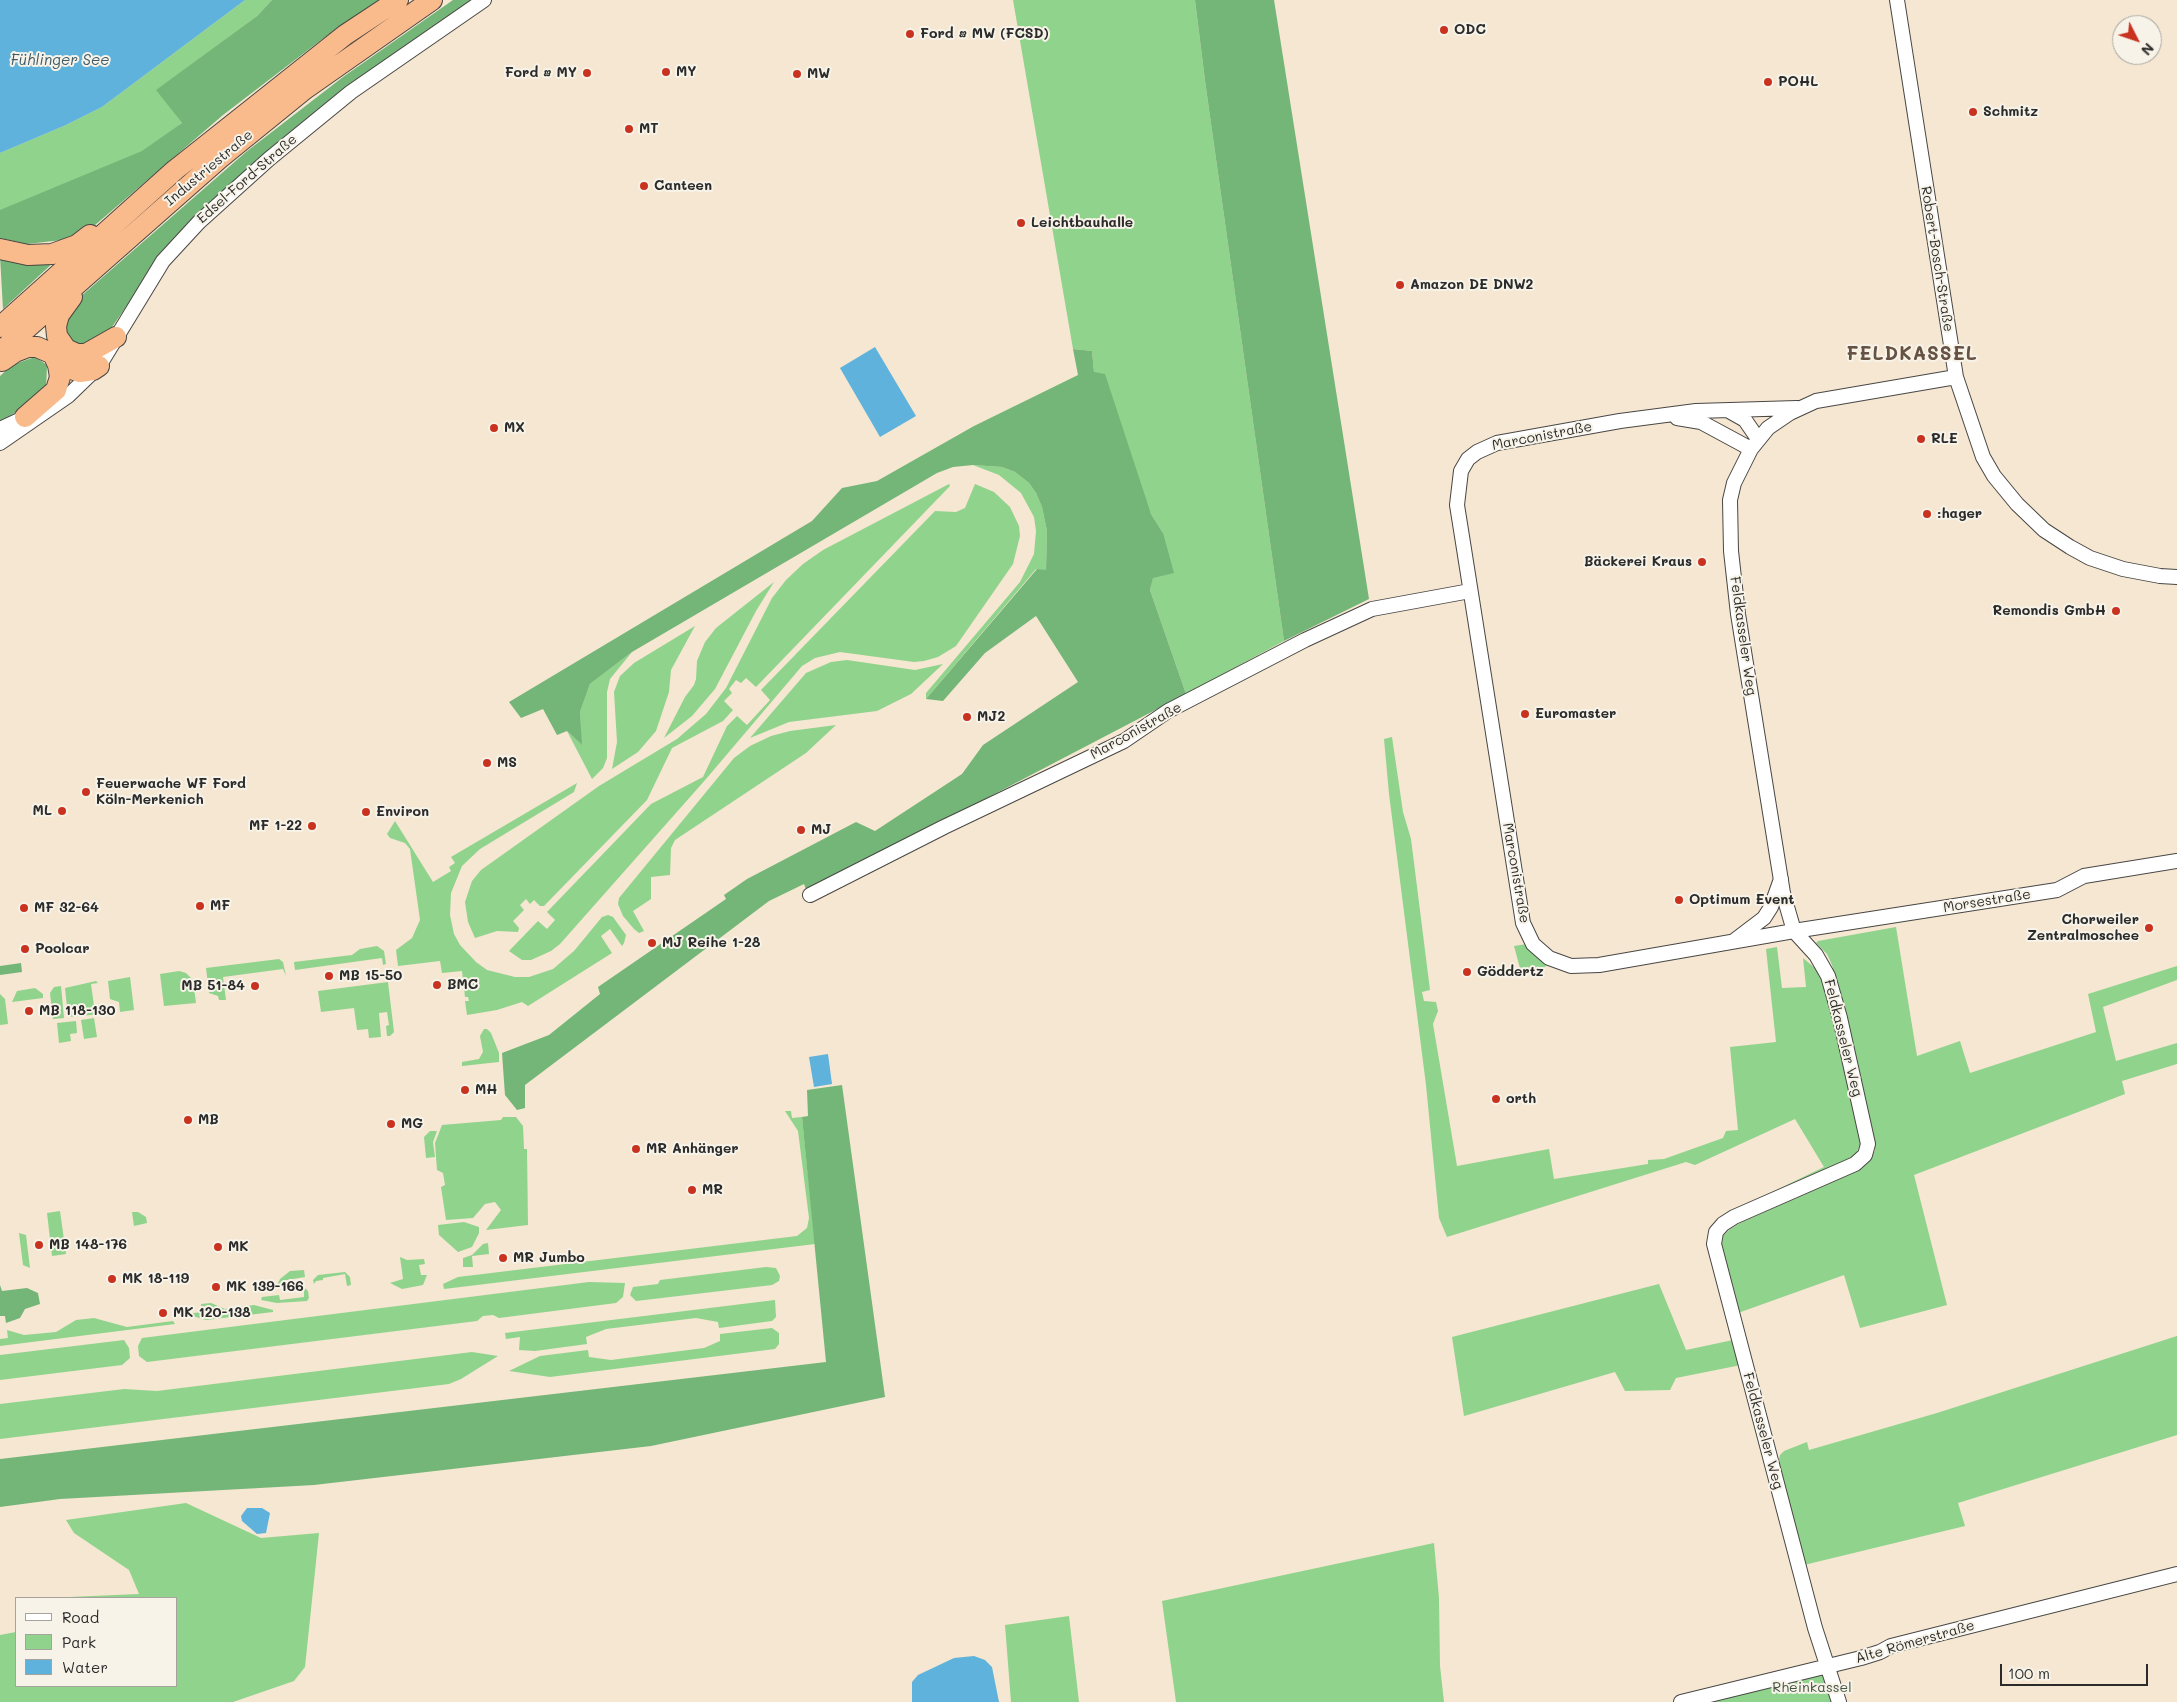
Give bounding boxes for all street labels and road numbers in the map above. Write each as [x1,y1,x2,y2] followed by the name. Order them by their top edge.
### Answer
[162,126,256,210] street label: Industriestraße
[194,131,300,227] street label: Edsel-Ford-Straße
[1917,185,1957,333] street label: Robert-Bosch-Straße
[1490,418,1594,454] street label: Marconistraße
[1726,575,1760,697] street label: Feldkasseler Weg
[1087,699,1185,763] street label: Marconistraße
[1499,821,1533,925] street label: Marconistraße
[1942,886,2032,916] street label: Morsestraße
[1820,978,1866,1098] street label: Feldkasseler Weg
[1739,1371,1787,1491] street label: Feldkasseler Weg
[1854,1617,1976,1667] street label: Alte Römerstraße

